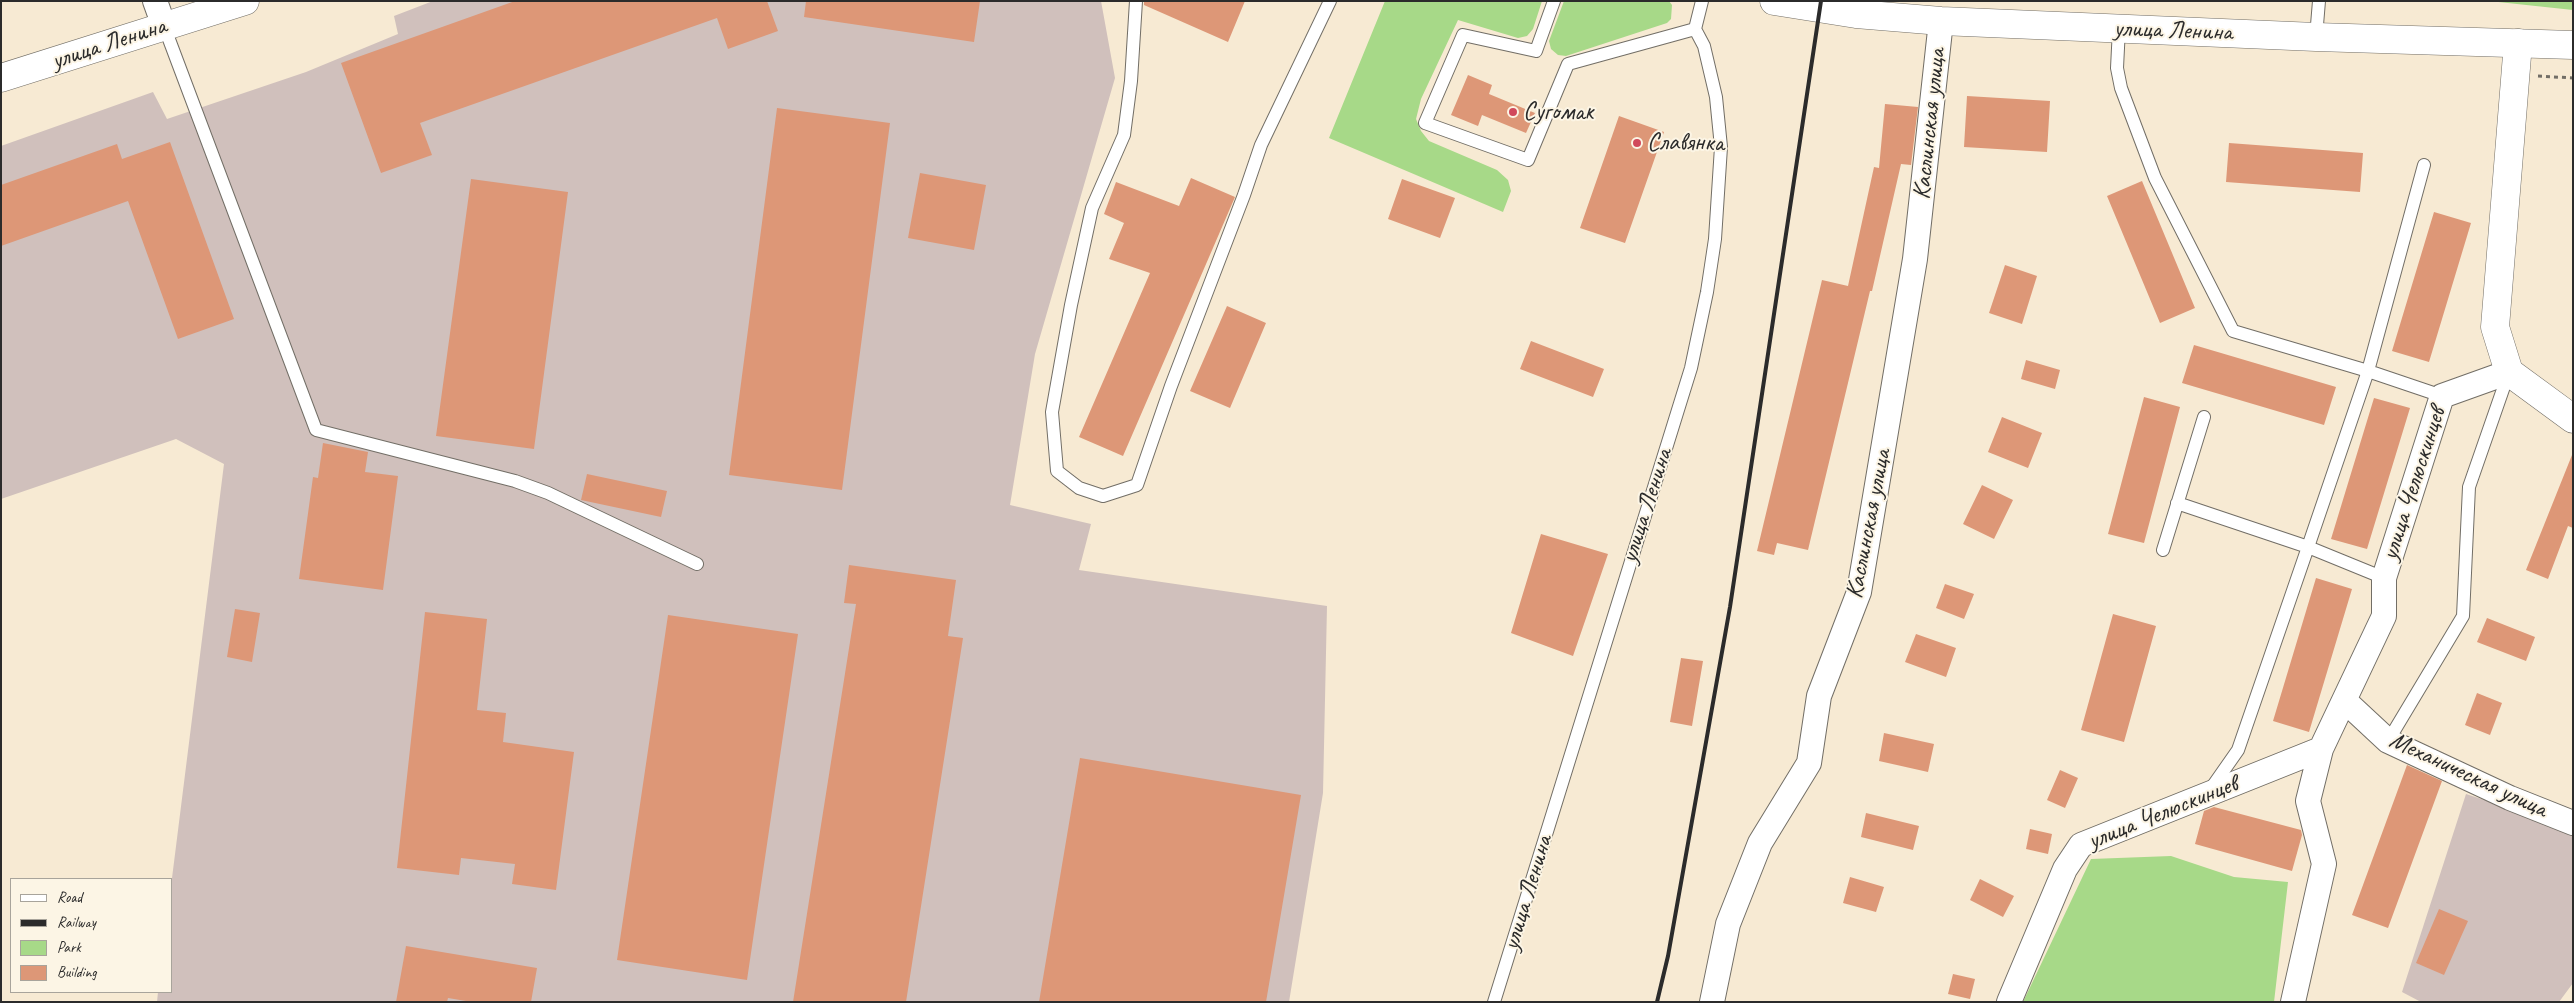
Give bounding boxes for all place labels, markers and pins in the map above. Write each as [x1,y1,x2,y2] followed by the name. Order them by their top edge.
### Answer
[1523,97,1593,127] place label: Сугомак
[1507,106,1519,118] marker: Сугомак
[1647,128,1724,158] place label: Славянка
[1631,137,1643,149] marker: Славянка

